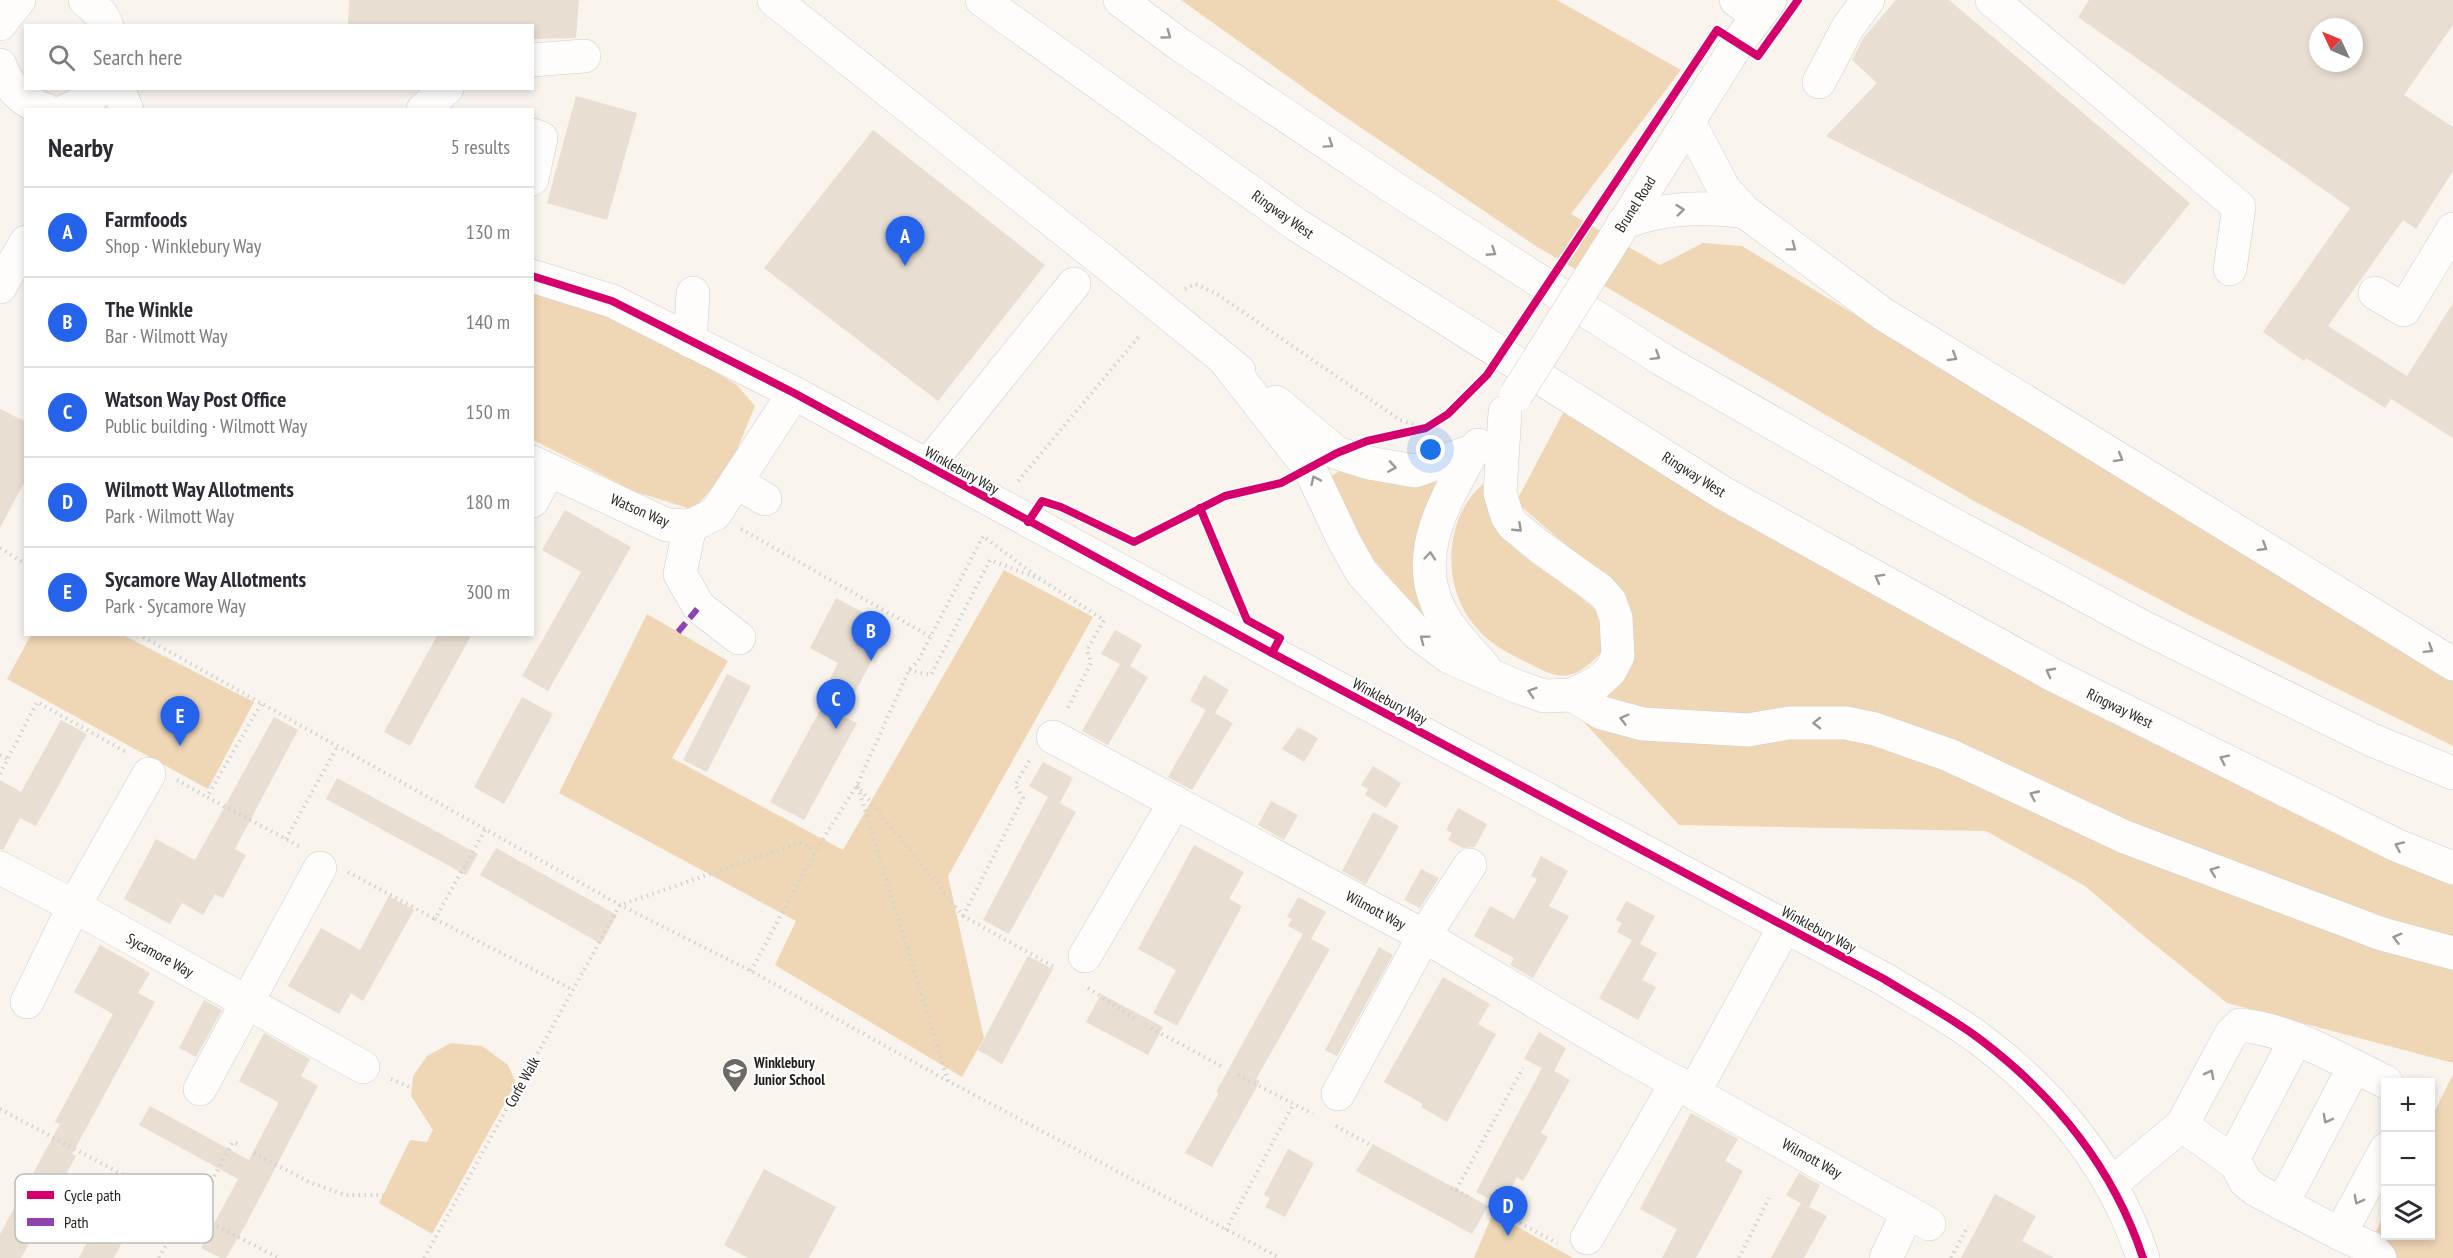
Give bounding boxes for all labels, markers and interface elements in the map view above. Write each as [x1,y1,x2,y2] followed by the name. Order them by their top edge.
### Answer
[2309,18,2363,72] north arrow
[24,24,534,90] search box
[1161,28,1172,39] one-way arrow
[45,41,78,74] icon: search
[93,43,182,71] text: Search here
[48,131,113,164] text: Nearby
[451,134,510,160] text: 5 results
[1322,137,1333,148] one-way arrow
[1610,172,1660,236] street label: Brunel Road
[1248,186,1318,242] street label: Ringway West
[1675,204,1684,217] one-way arrow
[105,205,187,233] text: Farmfoods
[886,216,924,266] pin: A
[62,219,73,245] text: A
[466,219,510,245] text: 130 m
[105,233,261,259] text: Shop · Winklebury Way
[1786,239,1797,250] one-way arrow
[1485,244,1496,255] one-way arrow
[105,295,193,323] text: The Winkle
[63,309,72,335] text: B
[466,309,510,335] text: 140 m
[105,323,228,349] text: Bar · Wilmott Way
[1650,348,1661,359] one-way arrow
[1947,349,1957,361] one-way arrow
[105,385,286,413] text: Watson Way Post Office
[63,399,72,425] text: C
[466,399,510,425] text: 150 m
[105,413,307,439] text: Public building · Wilmott Way
[1416,435,1445,464] your location
[922,442,1003,498] street label: Winklebury Way
[1659,447,1729,501] street label: Ringway West
[2113,451,2123,463] one-way arrow
[1387,460,1397,473] one-way arrow
[105,475,294,503] text: Wilmott Way Allotments
[1311,475,1323,486] one-way arrow
[62,489,73,515] text: D
[466,489,510,515] text: 180 m
[608,489,673,531] street label: Watson Way
[105,503,234,529] text: Park · Wilmott Way
[1512,521,1522,532] one-way arrow
[2257,539,2267,551] one-way arrow
[1423,551,1436,560] one-way arrow
[105,565,306,593] text: Sycamore Way Allotments
[1874,574,1885,586] one-way arrow
[63,579,72,605] text: E
[466,579,510,605] text: 300 m
[105,593,246,619] text: Park · Sycamore Way
[852,612,890,661] pin: B
[1420,635,1431,646] one-way arrow
[2423,642,2433,654] one-way arrow
[2045,668,2056,679] one-way arrow
[1349,673,1431,729] street label: Winklebury Way
[816,680,856,729] pin: C
[2084,684,2156,732] street label: Ringway West
[1527,687,1538,699] one-way arrow
[160,696,200,746] pin: E
[1619,714,1629,727] one-way arrow
[1813,717,1822,729] one-way arrow
[2219,755,2230,767] one-way arrow
[2029,790,2040,802] one-way arrow
[2394,841,2405,853] one-way arrow
[2209,865,2219,878] one-way arrow
[1343,886,1410,934] street label: Wilmott Way
[1778,901,1860,957] street label: Winklebury Way
[123,929,197,981] street label: Sycamore Way
[2392,933,2402,945] one-way arrow
[500,1053,544,1111] street label: Corfe Walk
[753,1053,825,1089] place label: Winklebury Junior School
[720,1056,750,1094] school or university icon: Winklebury Junior School
[2203,1069,2214,1080] one-way arrow
[2381,1078,2435,1240] map controls
[2381,1078,2435,1132] button: +
[2322,1113,2334,1124] one-way arrow
[2381,1132,2435,1186] button: −
[1779,1134,1846,1182] street label: Wilmott Way
[15,1174,213,1243] legend
[64,1185,121,1205] text: Cycle path
[1488,1186,1528,1236] pin: D
[2381,1186,2435,1240] button: layers
[2354,1194,2365,1205] one-way arrow
[64,1212,89,1232] text: Path

